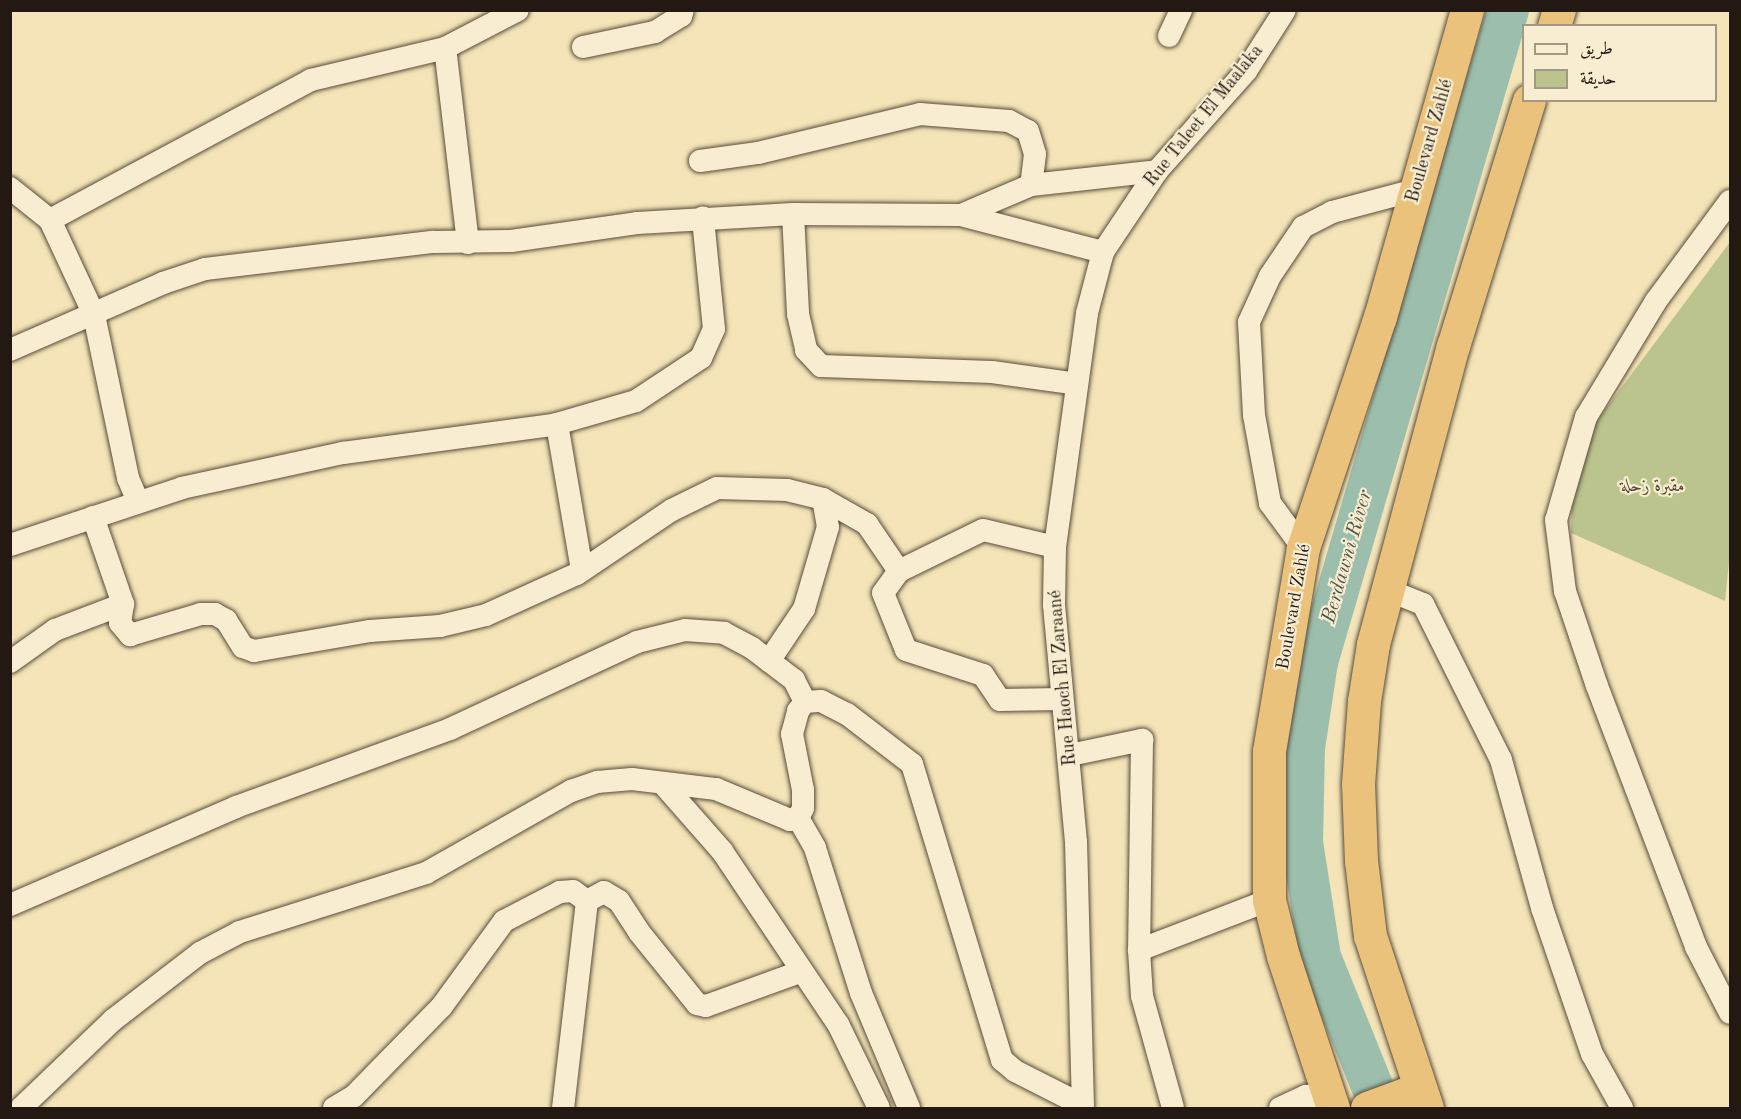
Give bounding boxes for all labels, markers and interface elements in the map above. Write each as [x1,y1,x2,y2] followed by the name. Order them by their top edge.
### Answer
[1522,24,1717,102] legend
[1580,40,1613,58] text: طريق
[1140,41,1268,191] street label: Rue Taleet El Maalaka
[1580,70,1616,88] text: حديقة
[1402,77,1458,205] street label: Boulevard Zahlé
[1621,475,1685,497] park label: مقبرة زحلة
[1318,488,1378,626] water label: Berdawni River
[1272,542,1316,672] street label: Boulevard Zahlé
[1045,589,1081,767] street label: Rue Haoch El Zaraané

